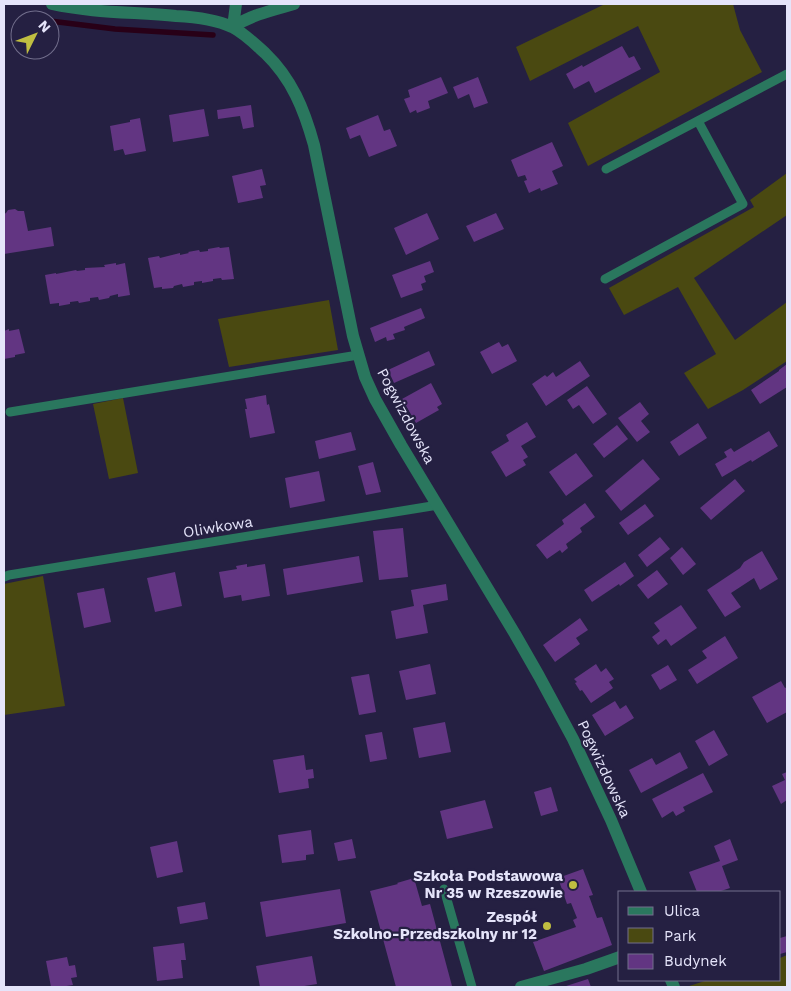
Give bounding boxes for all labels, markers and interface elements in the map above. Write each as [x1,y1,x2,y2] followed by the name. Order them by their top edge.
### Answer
[10,10,60,60] north arrow
[35,17,54,36] text: N
[373,365,439,467] street label: Pogwizdowska
[182,513,255,541] street label: Oliwkowa
[574,717,635,821] street label: Pogwizdowska
[413,867,563,902] place label: Szkoła Podstawowa Nr 35 w Rzeszowie
[567,879,579,891] marker: Szkoła Podstawowa Nr 35 w Rzeszowie
[618,891,781,981] legend
[664,902,701,920] text: Ulica
[333,908,537,943] place label: Zespół Szkolno-Przedszkolny nr 12
[541,920,553,932] marker: Zespół Szkolno-Przedszkolny nr 12
[664,927,697,945] text: Park
[664,952,727,970] text: Budynek

